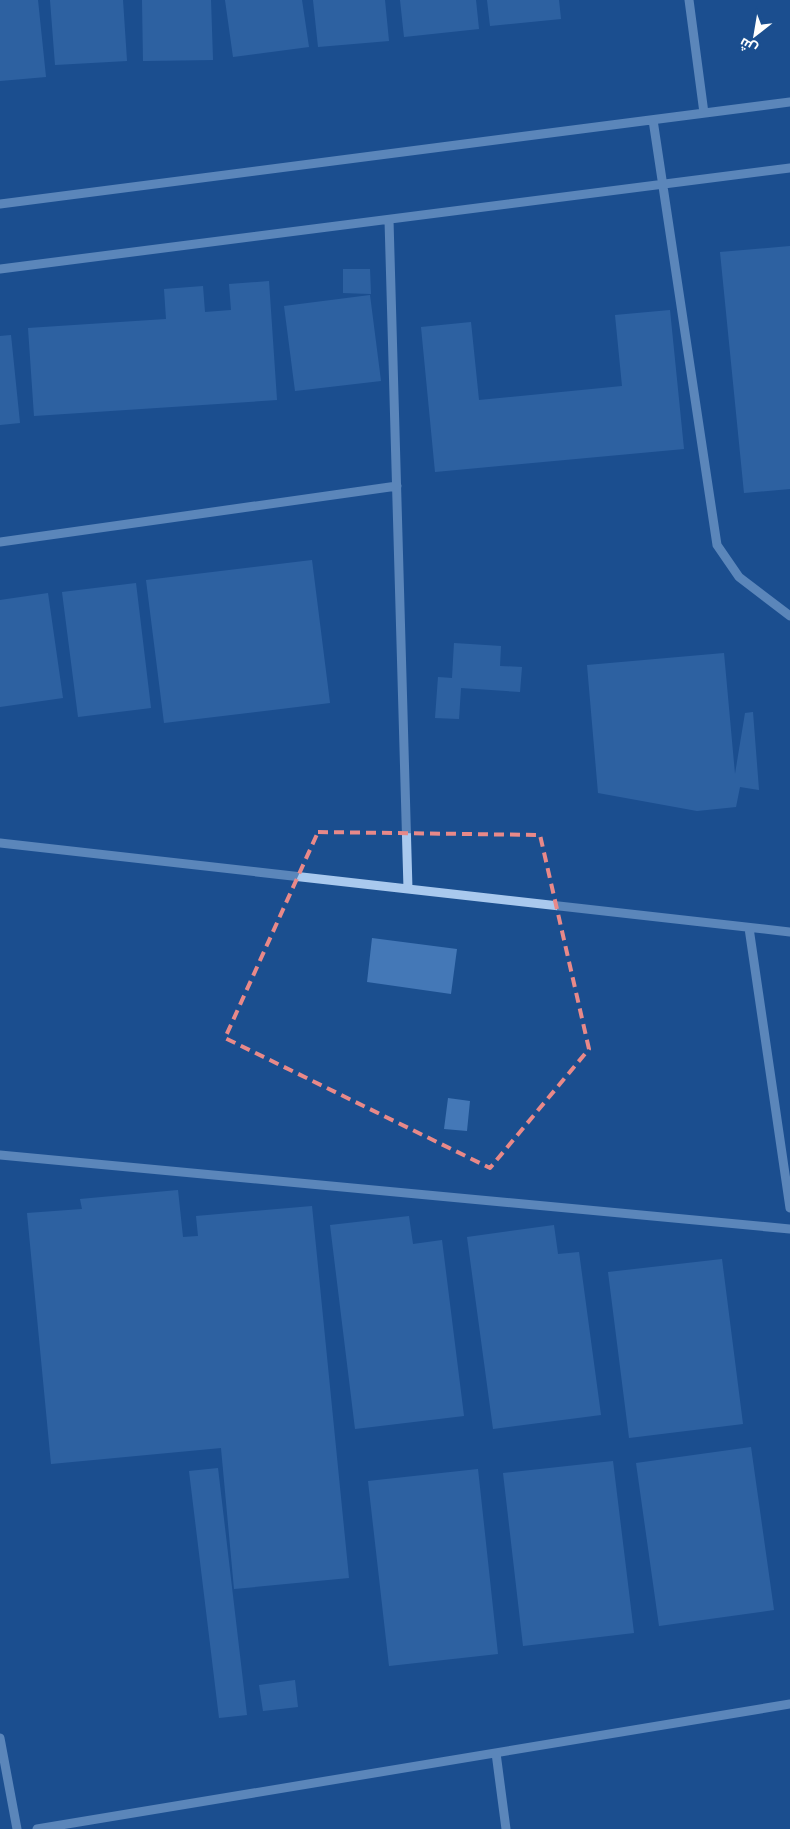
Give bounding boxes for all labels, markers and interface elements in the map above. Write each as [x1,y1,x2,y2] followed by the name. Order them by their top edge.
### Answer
[730,10,780,60] north arrow
[736,34,761,58] text: ش

